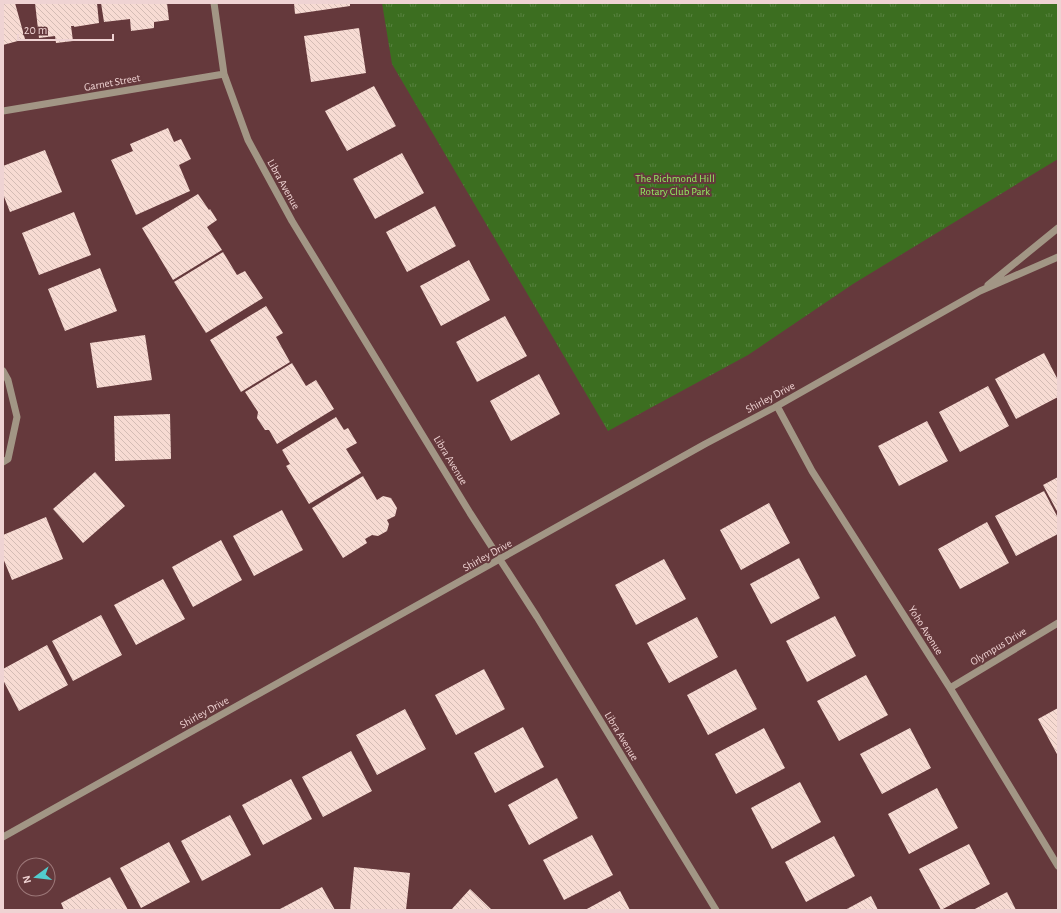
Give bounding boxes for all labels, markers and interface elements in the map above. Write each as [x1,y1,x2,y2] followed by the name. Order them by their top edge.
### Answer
[18,16,113,42] scale bar
[24,24,47,36] text: 20 m
[83,72,142,93] street label: Garnet Street
[265,157,302,211] street label: Libra Avenue
[635,173,715,197] park label: The Richmond Hill Rotary Club Park
[744,380,797,415] street label: Shirley Drive
[432,434,469,487] street label: Libra Avenue
[461,537,514,573] street label: Shirley Drive
[906,604,945,657] street label: Yoho Avenue
[968,625,1028,667] street label: Olympus Drive
[178,694,231,730] street label: Shirley Drive
[603,710,640,763] street label: Libra Avenue
[16,857,56,897] north arrow
[21,874,33,885] text: N

